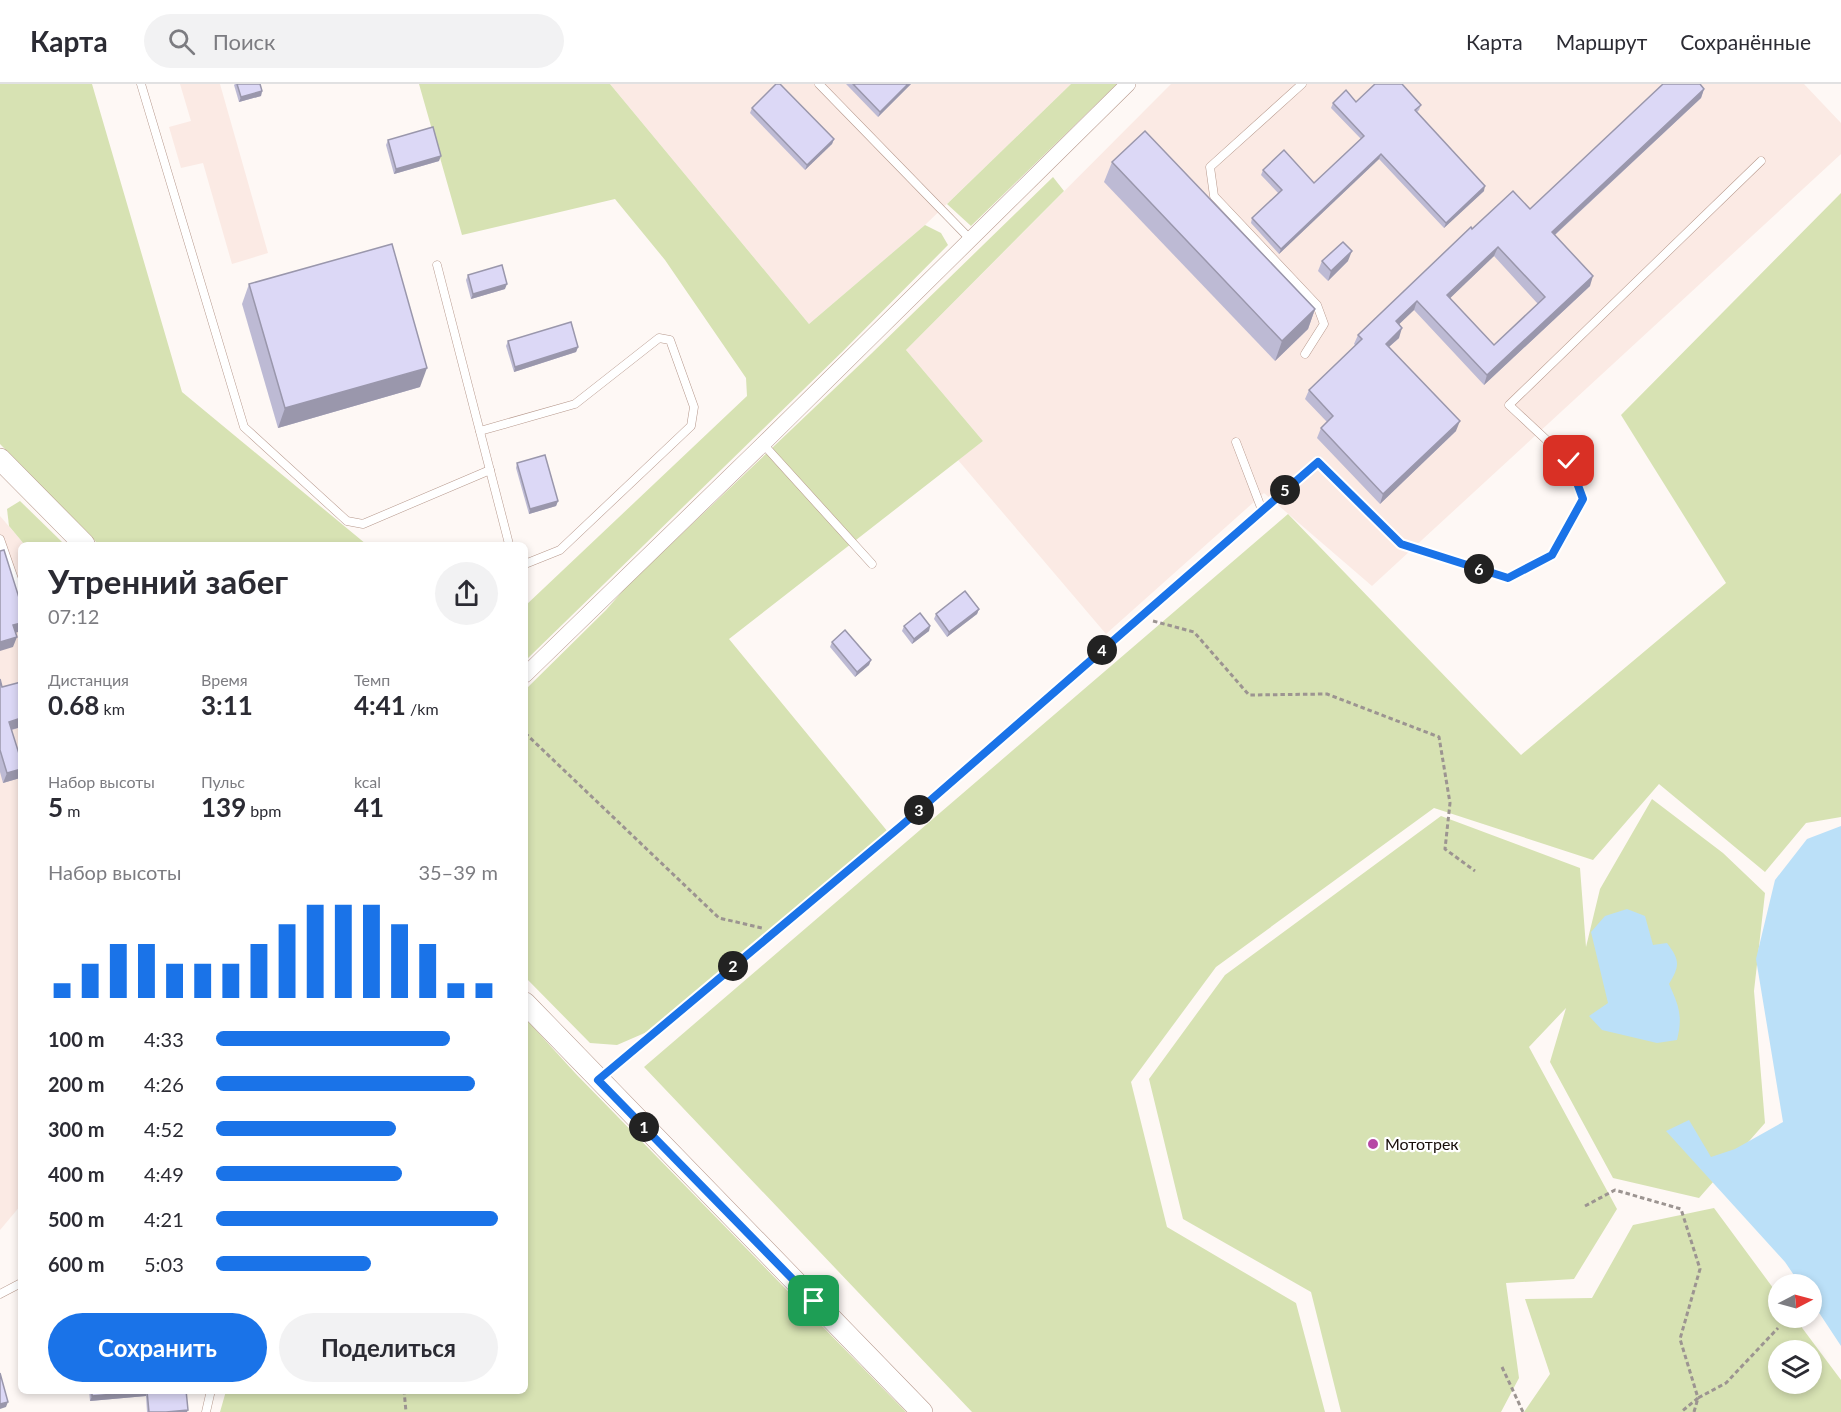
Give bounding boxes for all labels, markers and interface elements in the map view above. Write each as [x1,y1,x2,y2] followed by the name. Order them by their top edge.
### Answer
[144,14,564,68] search box
[30,24,108,58] text: Карта
[165,25,198,58] icon: search
[213,28,276,55] text: Поиск
[1466,29,1523,54] text: Карта
[1556,29,1647,54] text: Маршрут
[1680,29,1811,54] text: Сохранённые
[1543,435,1594,486] pin
[1552,444,1585,477] icon: check
[1270,475,1300,505] pin: 5
[1280,480,1290,499] text: 5
[1464,554,1494,584] pin: 6
[1474,559,1484,578] text: 6
[48,561,288,601] text: Утренний забег
[435,562,498,625] button: share
[48,604,99,628] text: 07:12
[1087,635,1117,665] pin: 4
[1097,640,1107,659] text: 4
[48,670,129,689] text: Дистанция
[201,670,248,689] text: Время
[354,670,390,689] text: Темп
[48,689,99,721] text: 0.68
[201,689,253,721] text: 3:11
[354,689,406,721] text: 4:41
[99,699,125,718] text: km
[406,699,439,718] text: /km
[48,772,155,791] text: Набор высоты
[201,772,245,791] text: Пульс
[354,772,381,791] text: kcal
[48,791,63,823] text: 5
[201,791,246,823] text: 139
[354,791,384,823] text: 41
[904,795,934,825] pin: 3
[914,800,924,819] text: 3
[63,801,80,820] text: m
[246,801,281,820] text: bpm
[48,860,181,884] text: Набор высоты
[418,860,498,884] text: 35–39 m
[718,951,748,981] pin: 2
[728,956,738,975] text: 2
[48,1027,104,1051] text: 100 m
[144,1027,184,1051] text: 4:33
[48,1072,104,1096] text: 200 m
[144,1072,184,1096] text: 4:26
[629,1112,659,1142] pin: 1
[48,1117,104,1141] text: 300 m
[144,1117,184,1141] text: 4:52
[639,1117,649,1136] text: 1
[1385,1134,1459,1153] place label: Мототрек
[1366,1137,1380,1151] marker: Мототрек
[48,1162,104,1186] text: 400 m
[144,1162,184,1186] text: 4:49
[48,1207,104,1231] text: 500 m
[144,1207,184,1231] text: 4:21
[48,1252,104,1276] text: 600 m
[144,1252,184,1276] text: 5:03
[1768,1274,1822,1328] north arrow
[1768,1274,1822,1394] map controls
[788,1275,839,1326] pin
[797,1284,830,1317] icon: arrive
[48,1313,267,1382] button: Сохранить
[279,1313,498,1382] button: Поделиться
[1768,1340,1822,1394] button: layers

